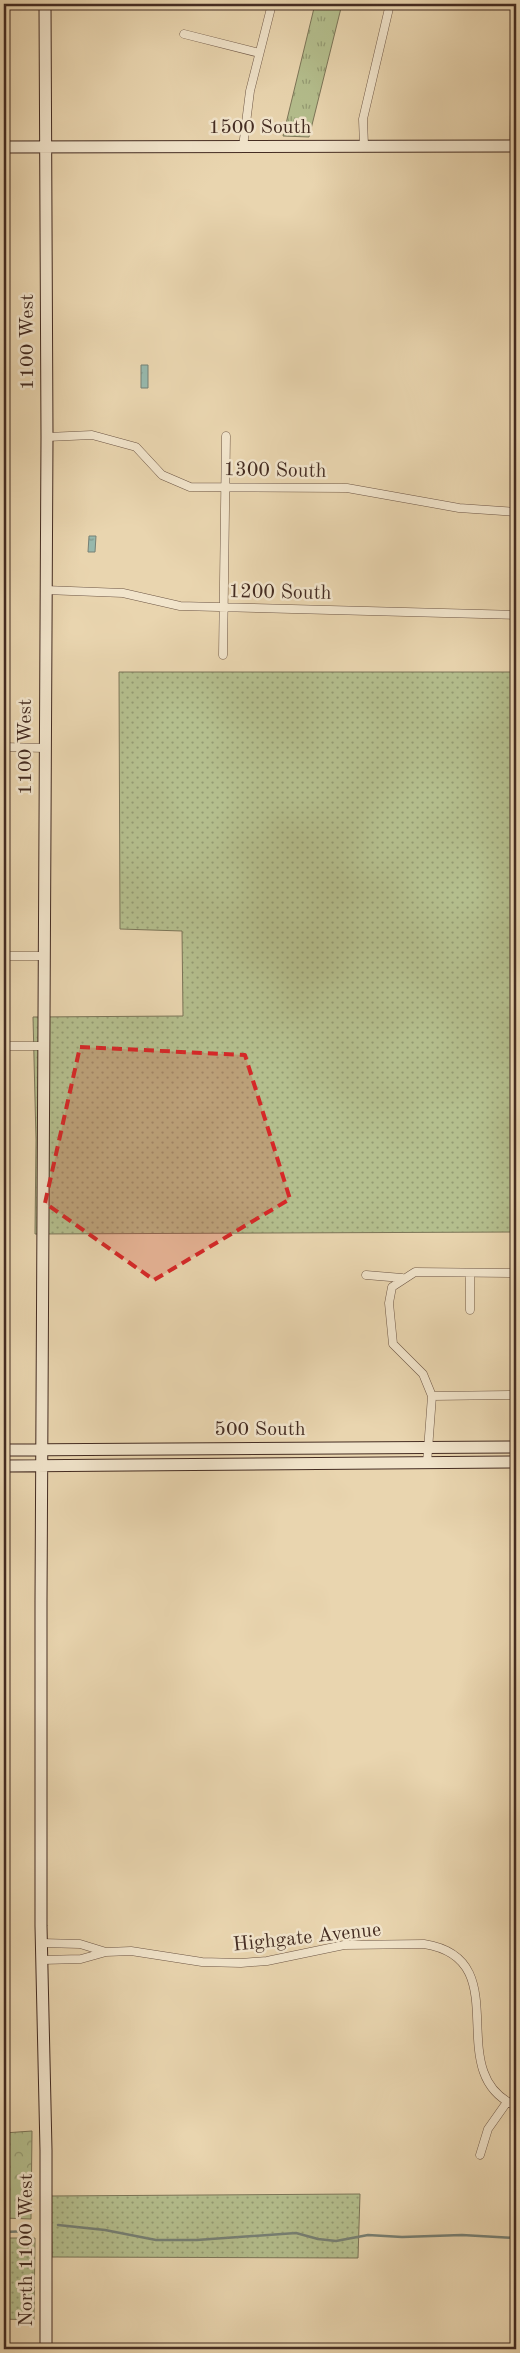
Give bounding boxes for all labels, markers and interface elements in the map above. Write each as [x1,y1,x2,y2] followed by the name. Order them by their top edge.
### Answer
[209,118,312,138] street label: 1500 South
[18,294,38,390] street label: 1100 West
[223,460,327,482] street label: 1300 South
[228,582,332,604] street label: 1200 South
[16,699,36,795] street label: 1100 West
[214,1420,306,1440] street label: 500 South
[232,1920,382,1956] street label: Highgate Avenue
[17,2173,37,2327] street label: North 1100 West

